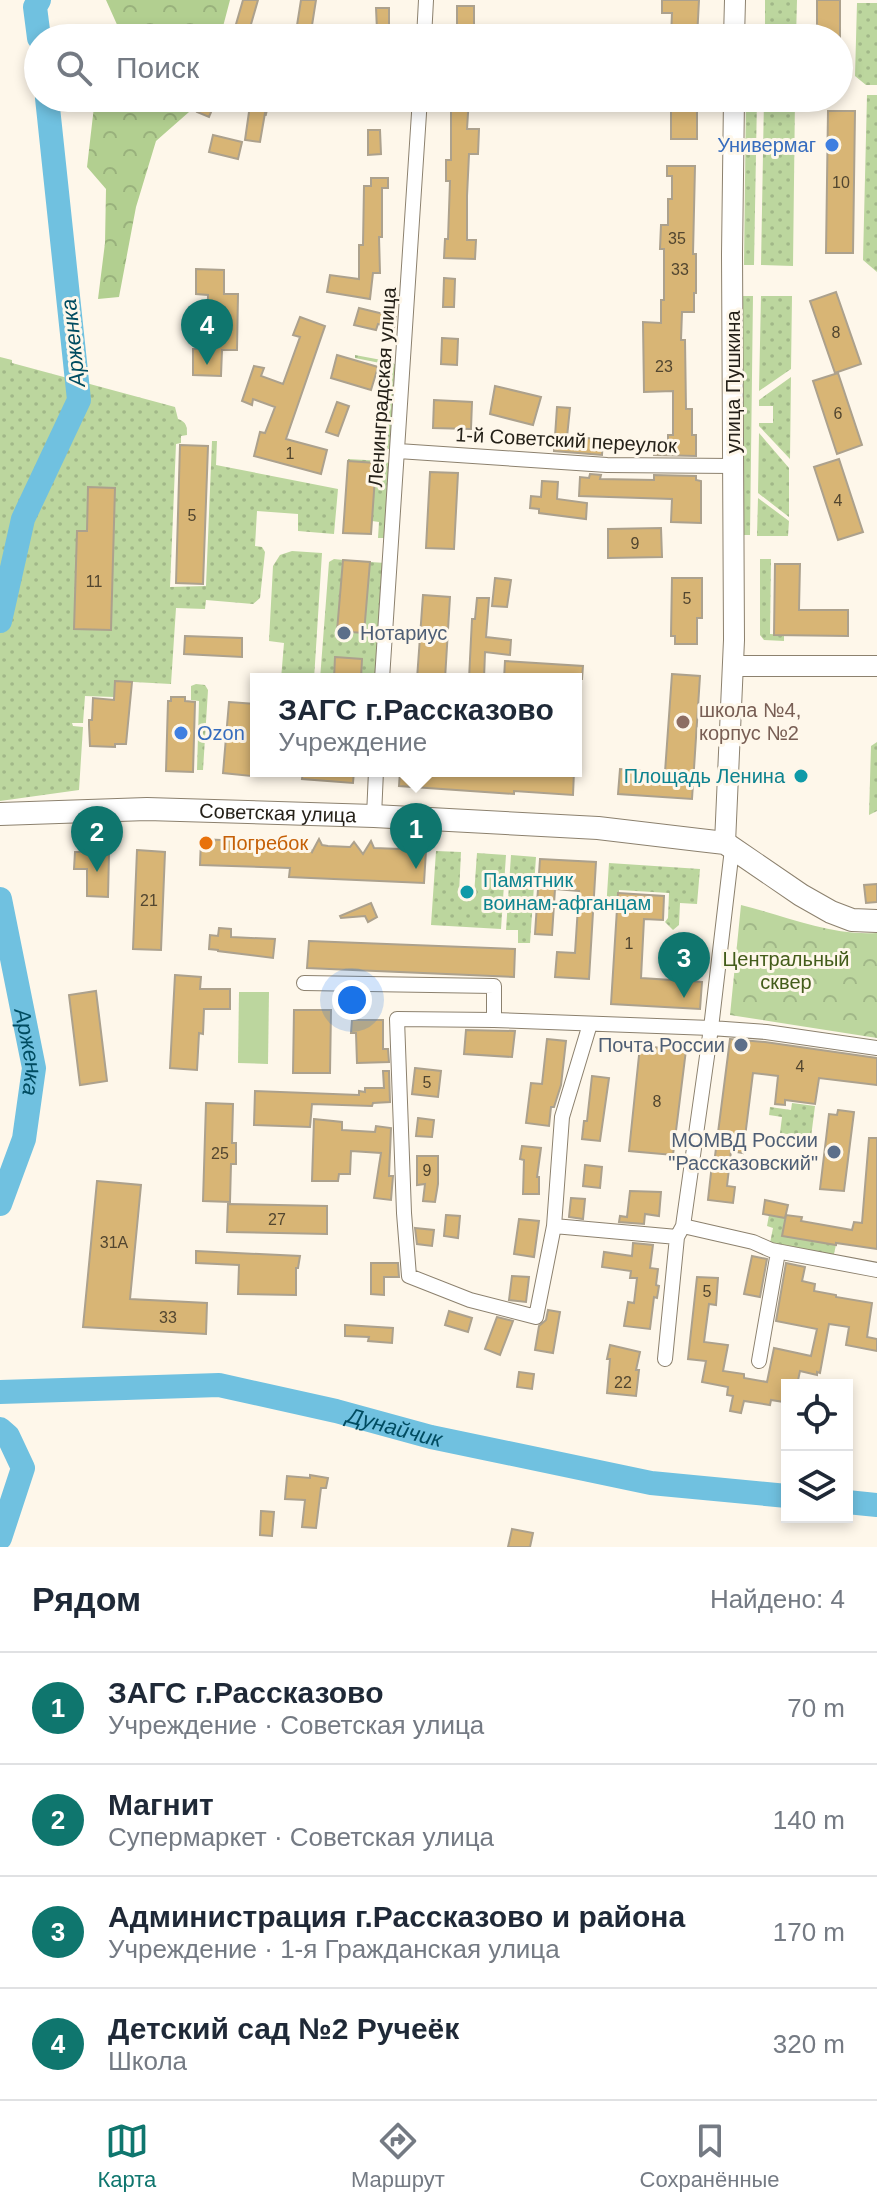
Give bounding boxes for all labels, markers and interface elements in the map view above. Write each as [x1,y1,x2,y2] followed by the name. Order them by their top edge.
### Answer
[24,24,853,112] search box
[52,46,96,90] icon: search
[116,51,199,84] text: Поиск
[717,134,816,156] place label: Универмаг
[823,136,841,154] marker: Универмаг
[832,174,850,191] house number: 10
[668,230,686,247] house number: 35
[671,261,689,278] house number: 33
[364,285,400,488] street label: Ленинградская улица
[56,298,90,390] water label: Арженка
[181,299,233,365] pin: 4
[722,310,744,454] street label: улица Пушкина
[832,324,841,341] house number: 8
[655,358,673,375] house number: 23
[834,405,843,422] house number: 6
[455,423,678,457] street label: 1-й Советский переулок
[286,445,295,462] house number: 1
[834,492,843,509] house number: 4
[188,507,197,524] house number: 5
[631,535,640,552] house number: 9
[86,573,102,590] house number: 11
[683,590,692,607] house number: 5
[360,622,447,644] place label: Нотариус
[335,624,353,642] marker: Нотариус
[250,673,582,777] popup
[278,693,554,726] text: ЗАГС г.Рассказово
[699,699,801,744] place label: школа №4, корпус №2
[674,713,692,731] marker: школа №4, корпус №2
[197,722,245,744] place label: Ozon
[172,724,190,742] marker: Ozon
[278,727,427,757] text: Учреждение
[624,765,786,787] place label: Площадь Ленина
[792,767,810,785] marker: Площадь Ленина
[199,800,358,826] street label: Советская улица
[390,803,442,869] pin: 1
[71,806,123,872] pin: 2
[222,832,308,854] place label: Погребок
[197,834,215,852] marker: Погребок
[483,869,651,914] place label: Памятник воинам-афганцам
[458,883,476,901] marker: Памятник воинам-афганцам
[140,892,158,909] house number: 21
[658,932,710,998] pin: 3
[625,935,634,952] house number: 1
[722,948,850,993] park label: Центральный сквер
[332,980,372,1020] your location
[9,1004,47,1097] water label: Арженка
[598,1034,725,1056] place label: Почта России
[732,1036,750,1054] marker: Почта России
[796,1058,805,1075] house number: 4
[423,1074,432,1091] house number: 5
[653,1093,662,1110] house number: 8
[668,1129,818,1174] place label: МОМВД России "Рассказовский"
[825,1143,843,1161] marker: МОМВД России "Рассказовский"
[211,1145,229,1162] house number: 25
[423,1162,432,1179] house number: 9
[268,1211,286,1228] house number: 27
[100,1234,129,1251] house number: 31А
[703,1283,712,1300] house number: 5
[159,1309,177,1326] house number: 33
[614,1374,632,1391] house number: 22
[781,1379,853,1523] map controls
[781,1379,853,1451] button: locate
[342,1401,446,1452] water label: Дунайчик
[781,1451,853,1523] button: layers
[32,1580,141,1618] text: Рядом
[710,1584,845,1614] text: Найдено: 4
[108,1676,384,1709] text: ЗАГС г.Рассказово
[51,1693,65,1723] text: 1
[787,1693,845,1723] text: 70 m
[108,1710,484,1740] text: Учреждение · Советская улица
[108,1788,214,1821] text: Магнит
[51,1805,65,1835] text: 2
[773,1805,845,1835] text: 140 m
[108,1822,494,1852] text: Супермаркет · Советская улица
[108,1900,685,1933] text: Администрация г.Рассказово и района
[51,1917,65,1947] text: 3
[773,1917,845,1947] text: 170 m
[108,1934,560,1964] text: Учреждение · 1-я Гражданская улица
[108,2012,459,2045] text: Детский сад №2 Ручеёк
[51,2029,65,2059] text: 4
[773,2029,845,2059] text: 320 m
[108,2046,187,2076] text: Школа
[97,2119,156,2193] tab: Карта
[351,2119,445,2193] tab: Маршрут
[640,2119,780,2193] tab: Сохранённые

